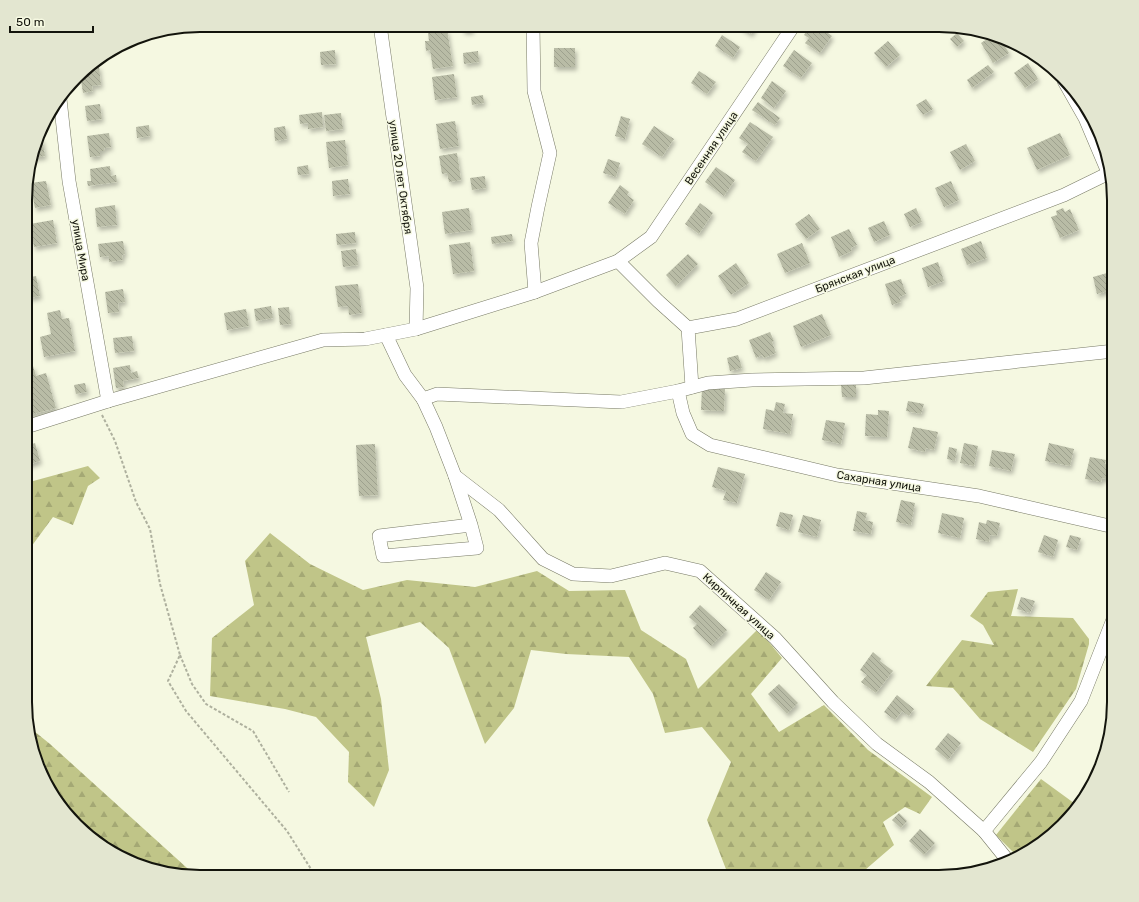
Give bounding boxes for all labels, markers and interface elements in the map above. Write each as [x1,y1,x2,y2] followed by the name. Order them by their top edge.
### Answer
[10,8,93,34] scale bar
[16,15,44,29] text: 50 m
[682,109,741,187] street label: Весенняя улица
[386,119,415,235] street label: улица 20 лет Октября
[69,218,92,282] street label: улица Мира
[813,253,897,296] street label: Брянская улица
[836,468,922,495] street label: Сахарная улица
[700,571,777,642] street label: Кирпичная улица

